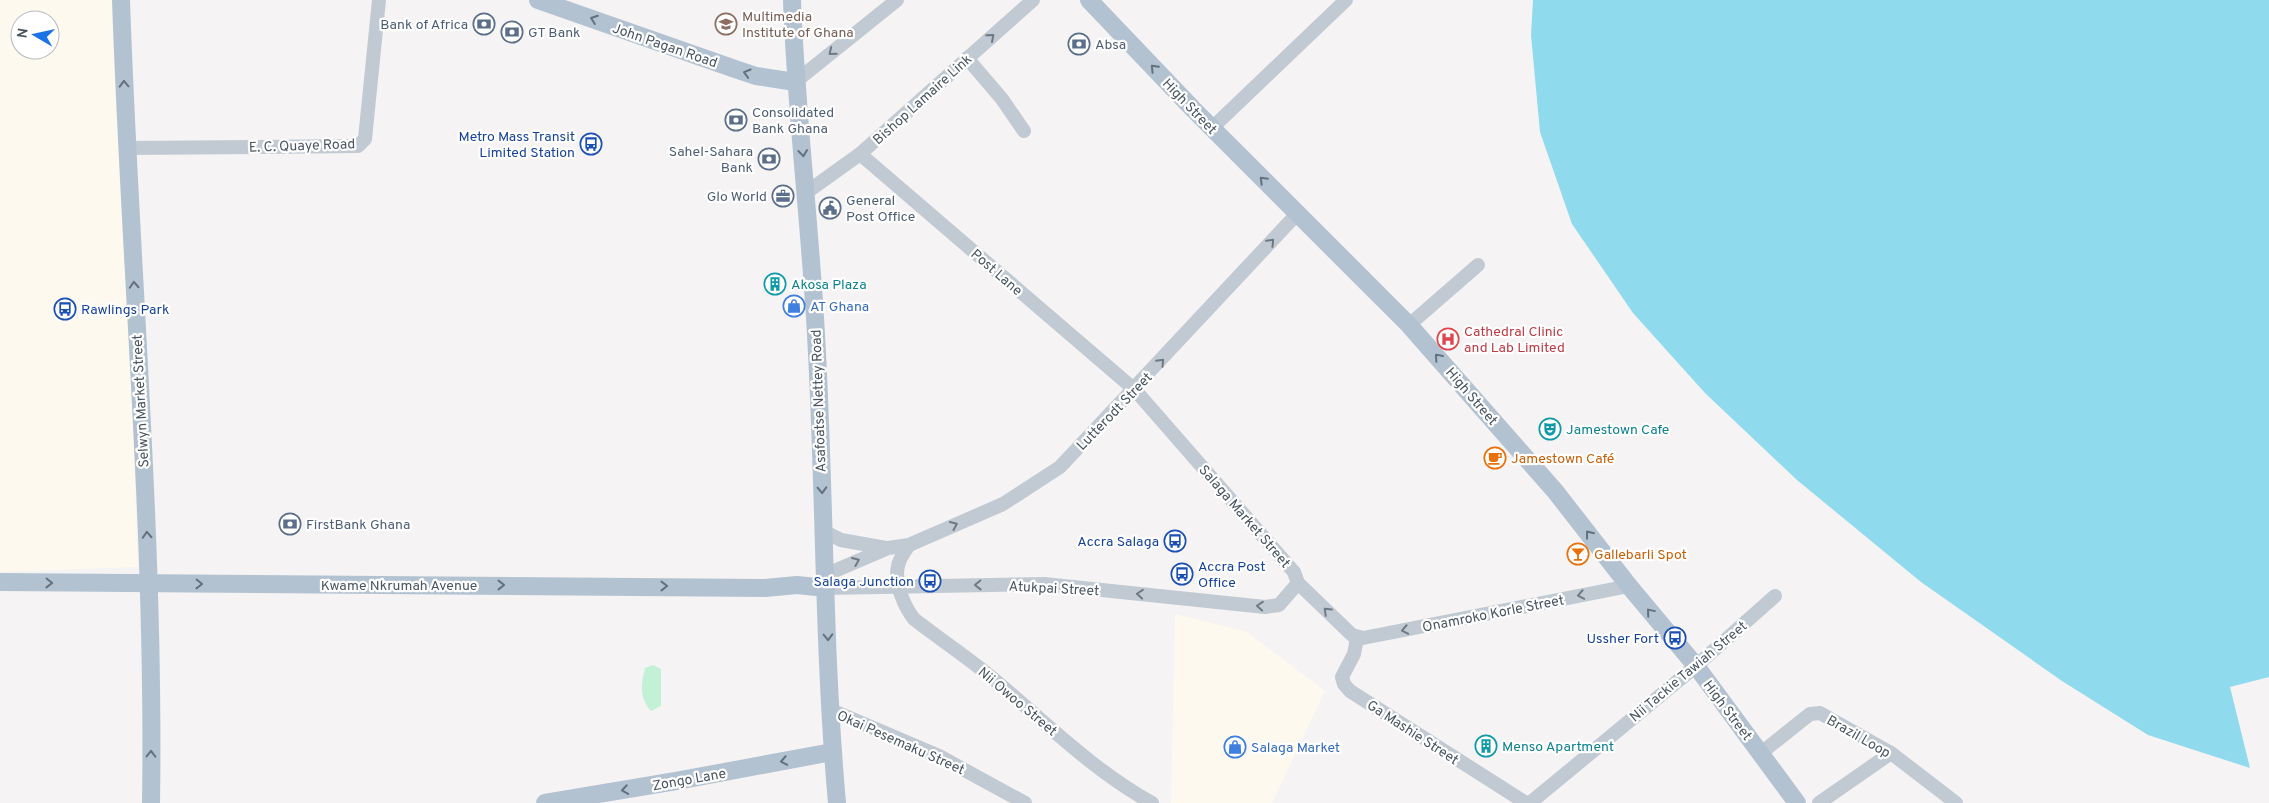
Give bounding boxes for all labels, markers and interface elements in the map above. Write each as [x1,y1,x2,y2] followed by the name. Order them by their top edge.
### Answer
[742,9,854,42] place label: Multimedia Institute of Ghana
[10,10,60,60] north arrow
[472,12,496,36] bank icon: Bank of Africa
[714,12,738,36] school or university icon: Multimedia Institute of Ghana
[590,15,598,25] one-way arrow
[380,17,468,34] place label: Bank of Africa
[500,20,524,44] bank icon: GT Bank
[610,20,719,72] street label: John Pagan Road
[528,25,581,42] place label: GT Bank
[14,27,33,40] text: N
[1067,32,1091,56] bank icon: Absa
[986,34,995,43] one-way arrow
[1095,37,1126,54] place label: Absa
[829,47,838,55] one-way arrow
[870,51,976,149] street label: Bishop Lamaire Link
[1151,65,1160,74] one-way arrow
[743,69,752,79] one-way arrow
[1158,76,1220,138] street label: High Street
[119,80,129,88] one-way arrow
[752,105,834,138] place label: Consolidated Bank Ghana
[724,108,748,132] bank icon: Consolidated Bank Ghana
[458,129,575,162] place label: Metro Mass Transit Limited Station
[579,132,603,156] bus stop icon: Metro Mass Transit Limited Station
[249,136,356,157] street label: E. C. Quaye Road
[669,144,753,177] place label: Sahel-Sahara Bank
[757,147,781,171] bank icon: Sahel-Sahara Bank
[797,150,808,158] one-way arrow
[1260,177,1269,186] one-way arrow
[771,184,795,208] office icon: Glo World
[707,189,767,206] place label: Glo World
[846,193,915,226] place label: General Post Office
[818,196,842,220] public building icon: General Post Office
[1265,239,1274,248] one-way arrow
[967,246,1025,300] street label: Post Lane
[763,272,787,296] building icon: Akosa Plaza
[791,277,867,294] place label: Akosa Plaza
[128,281,139,289] one-way arrow
[782,294,806,318] shop icon: AT Ghana
[53,297,77,321] bus stop icon: Rawlings Park
[810,299,869,316] place label: AT Ghana
[81,302,169,319] place label: Rawlings Park
[1464,324,1565,357] place label: Cathedral Clinic and Lab Limited
[1436,327,1460,351] hospital icon: Cathedral Clinic and Lab Limited
[809,329,830,473] street label: Asafoatse Nettey Road
[130,334,153,468] street label: Selwyn Market Street
[1435,354,1444,363] one-way arrow
[1155,358,1164,367] one-way arrow
[1441,365,1501,429] street label: High Street
[1074,370,1157,455] street label: Lutterodt Street
[1538,417,1562,441] theatre icon: Jamestown Cafe
[1566,422,1669,439] place label: Jamestown Cafe
[1483,446,1507,470] cafe icon: Jamestown Café
[1511,451,1614,468] place label: Jamestown Café
[1195,462,1293,572] street label: Salaga Market Street
[816,486,827,494] one-way arrow
[278,512,302,536] bank icon: FirstBank Ghana
[306,517,410,534] place label: FirstBank Ghana
[949,521,958,532] one-way arrow
[1163,529,1187,553] bus stop icon: Accra Salaga
[142,530,152,538] one-way arrow
[1586,531,1594,540] one-way arrow
[1077,534,1159,551] place label: Accra Salaga
[1566,542,1590,566] bar icon: Gallebarli Spot
[1594,547,1687,564] place label: Gallebarli Spot
[851,557,860,568] one-way arrow
[1198,559,1266,592] place label: Accra Post Office
[1170,562,1194,586] bus stop icon: Accra Post Office
[918,569,942,593] bus stop icon: Salaga Junction
[814,574,914,591] place label: Salaga Junction
[45,577,53,588] one-way arrow
[321,578,477,595] street label: Kwame Nkrumah Avenue
[195,579,203,589] one-way arrow
[1008,579,1100,600] street label: Atukpai Street
[498,580,505,590] one-way arrow
[974,580,982,590] one-way arrow
[660,581,668,591] one-way arrow
[1136,588,1144,599] one-way arrow
[1577,590,1586,600] one-way arrow
[1421,592,1566,637] street label: Onamroko Korle Street
[1256,601,1264,612] one-way arrow
[1324,608,1333,617] one-way arrow
[1647,608,1656,617] one-way arrow
[1627,618,1751,726] street label: Nii Tackie Tawiah Street
[1400,625,1409,635] one-way arrow
[1663,626,1687,650] bus stop icon: Ussher Fort
[1586,631,1659,648] place label: Ussher Fort
[822,633,833,641] one-way arrow
[974,664,1060,740] street label: Nii Owoo Street
[1699,677,1755,744] street label: High Street
[1363,697,1461,769] street label: Ga Mashie Street
[834,708,967,779] street label: Okai Pesemaku Street
[1823,712,1893,762] street label: Brazil Loop
[1474,734,1498,758] building icon: Menso Apartment
[1223,735,1247,759] shop icon: Salaga Market
[1502,739,1614,756] place label: Menso Apartment
[1251,740,1340,757] place label: Salaga Market
[146,750,157,758] one-way arrow
[780,755,789,766] one-way arrow
[651,766,727,795] street label: Zongo Lane
[620,784,629,794] one-way arrow

